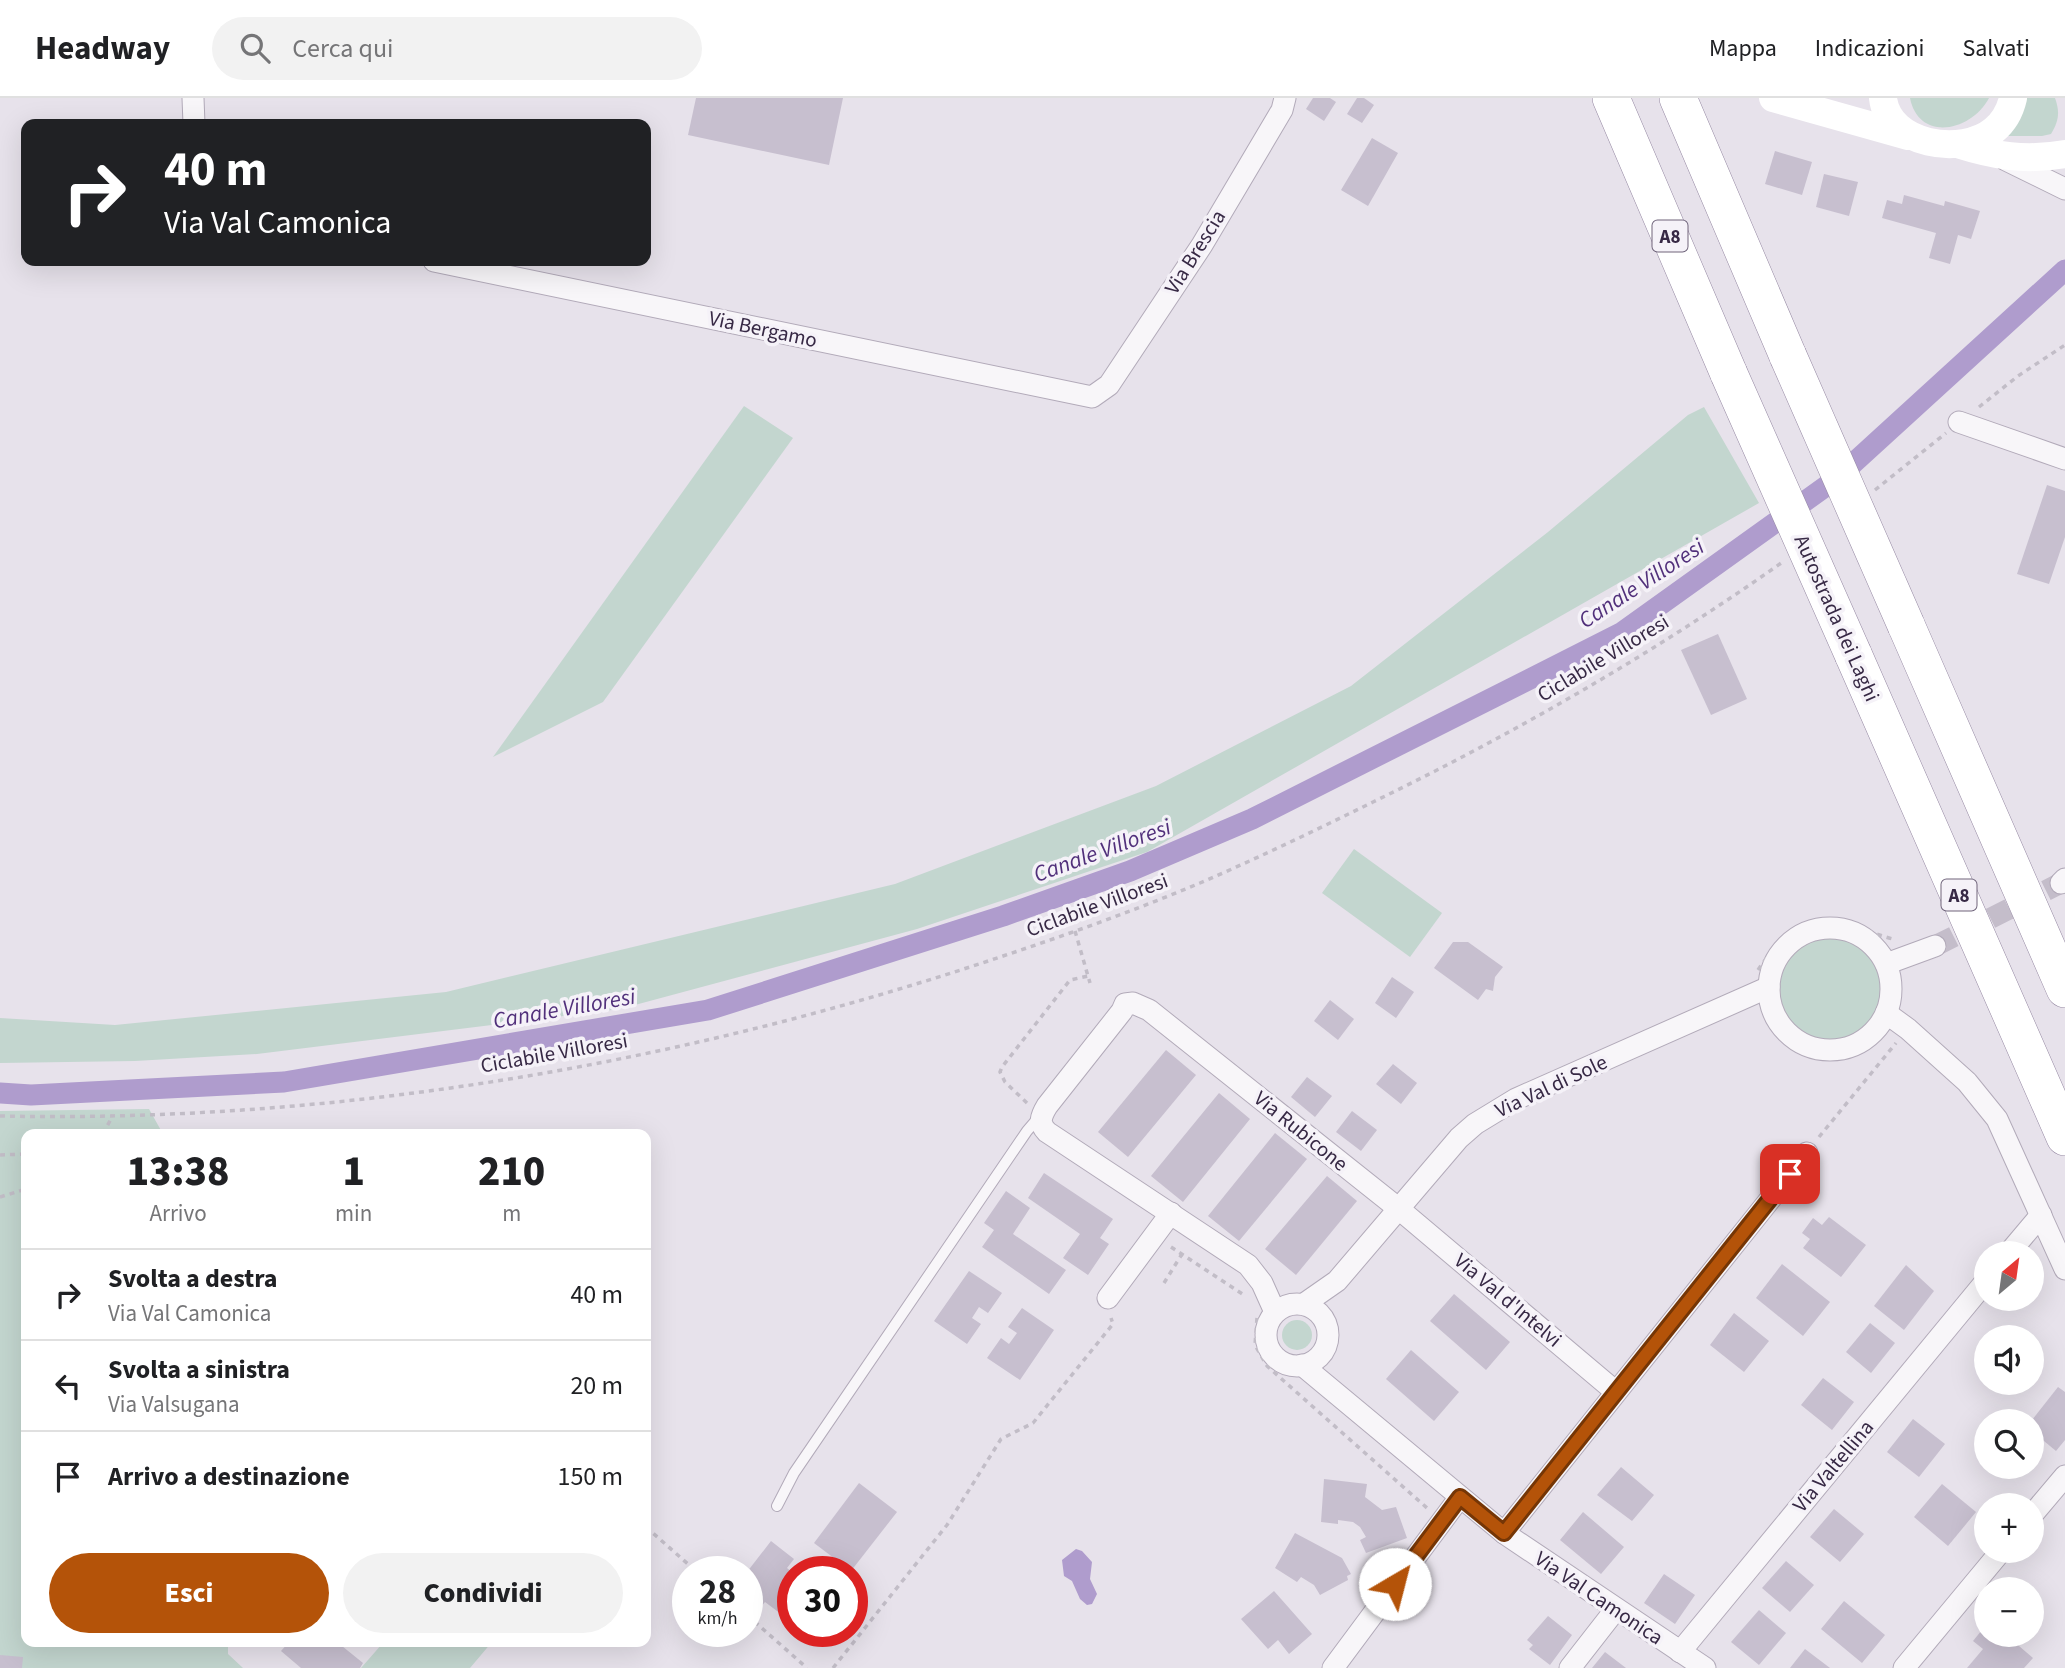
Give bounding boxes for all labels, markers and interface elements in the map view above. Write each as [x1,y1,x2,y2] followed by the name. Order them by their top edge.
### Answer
[212,17,702,80] search box
[35,25,170,72] text: Headway
[236,29,274,67] icon: search
[292,30,394,67] text: Cerca qui
[1709,31,1777,66] text: Mappa
[1815,31,1924,66] text: Indicazioni
[1962,31,2030,66] text: Salvati
[164,135,268,205] text: 40 m
[49,147,140,238] icon: right
[164,200,391,246] text: Via Val Camonica
[1157,204,1233,300] street label: Via Brescia
[1652,220,1688,252] road number: A8
[706,303,820,355] street label: Via Bergamo
[1572,530,1711,637] water label: Canale Villoresi
[1787,530,1887,706] street label: Autostrada dei Laghi
[1531,607,1675,709] street label: Ciclabile Villoresi
[1029,810,1176,891] water label: Canale Villoresi
[1022,865,1172,945] street label: Ciclabile Villoresi
[1941,880,1976,910] road number: A8
[490,980,638,1037] water label: Canale Villoresi
[478,1025,630,1081] street label: Ciclabile Villoresi
[1490,1047,1612,1125] street label: Via Val di Sole
[1248,1084,1354,1178] street label: Via Rubicone
[127,1142,229,1202] text: 13:38
[342,1142,365,1202] text: 1
[478,1142,545,1202] text: 210
[1760,1144,1820,1204] pin
[1771,1155,1809,1193] icon: arrive
[149,1197,207,1230] text: Arrivo
[335,1197,372,1230] text: min
[502,1197,521,1230] text: m
[1974,1241,2044,1311] north arrow
[1974,1241,2044,1647] map controls
[1448,1246,1568,1354] street label: Via Val d'Intelvi
[108,1260,278,1297] text: Svolta a destra
[49,1276,87,1314] icon: right
[570,1276,623,1313] text: 40 m
[108,1297,271,1330] text: Via Val Camonica
[1974,1325,2044,1395] button: sound
[108,1351,290,1388] text: Svolta a sinistra
[49,1367,87,1405] icon: left
[570,1367,623,1404] text: 20 m
[108,1388,240,1421] text: Via Valsugana
[1974,1409,2044,1479] button: search
[1785,1413,1881,1519] street label: Via Valtellina
[49,1458,87,1496] icon: arrive
[108,1458,350,1495] text: Arrivo a destinazione
[557,1458,623,1495] text: 150 m
[1974,1493,2044,1563] button: +
[1529,1544,1669,1652] street label: Via Val Camonica
[1358,1547,1432,1621] position arrow
[49,1553,329,1633] button: Esci
[343,1553,623,1633] button: Condividi
[777,1556,868,1647] speed limit sign: 30
[699,1567,736,1617] text: 28
[1974,1577,2044,1647] button: −
[698,1606,737,1631] text: km/h

